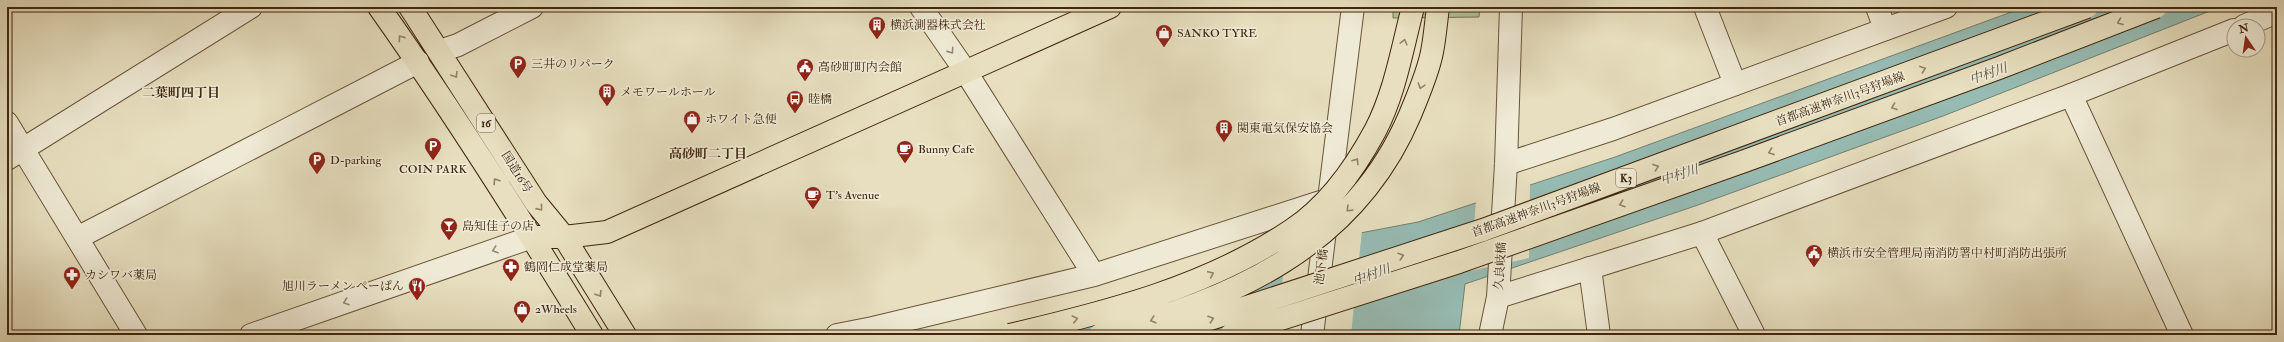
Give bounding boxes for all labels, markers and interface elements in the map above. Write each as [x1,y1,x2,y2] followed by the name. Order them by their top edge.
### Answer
[867,15,887,40] building icon: 横浜測器株式会社
[2117,17,2124,25] one-way arrow
[890,18,986,33] place label: 横浜測器株式会社
[2226,18,2266,58] north arrow
[2237,21,2251,36] text: N
[1154,23,1174,48] shop icon: SANKO TYRE
[1177,26,1257,41] place label: SANKO TYRE
[398,35,405,42] one-way arrow
[1399,39,1408,46] one-way arrow
[946,46,953,53] one-way arrow
[508,54,528,79] parking icon: 三井のリパーク
[531,57,615,72] place label: 三井のリパーク
[795,57,815,82] public building icon: 高砂町町内会館
[1967,59,2011,88] water label: 中村川
[818,60,902,75] place label: 高砂町町内会館
[1919,65,1926,73] one-way arrow
[1773,69,1907,130] street label: 首都高速神奈川3号狩場線
[450,70,457,77] one-way arrow
[597,82,617,107] building icon: メモワールホール
[1417,82,1426,89] one-way arrow
[142,85,220,101] district label: 二葉町四丁目
[620,85,716,100] place label: メモワールホール
[785,89,805,114] bus stop icon: 睦橋
[808,92,832,107] place label: 睦橋
[1890,102,1897,111] one-way arrow
[682,109,702,134] shop icon: ホワイト急便
[705,112,777,127] place label: ホワイト急便
[477,114,495,132] road number: 16
[1214,118,1234,143] building icon: 関東電気保安協会
[1237,121,1333,136] place label: 関東電気保安協会
[423,136,443,161] parking icon: COIN PARK
[895,139,915,164] cafe icon: Bunny Cafe
[918,142,975,157] place label: Bunny Cafe
[669,146,747,162] district label: 高砂町二丁目
[1768,147,1775,155] one-way arrow
[498,149,535,196] street label: 国道16号
[307,150,327,175] parking icon: D-parking
[330,153,382,168] place label: D-parking
[1351,159,1358,166] one-way arrow
[1658,161,1702,189] water label: 中村川
[399,162,468,177] place label: COIN PARK
[1652,163,1659,171] one-way arrow
[1616,169,1636,187] road number: K3
[493,178,501,185] one-way arrow
[1469,180,1603,241] street label: 首都高速神奈川3号狩場線
[803,185,823,210] cafe icon: T's Avenue
[826,188,879,203] place label: T's Avenue
[1619,200,1626,208] one-way arrow
[536,203,543,210] one-way arrow
[1346,204,1354,212] one-way arrow
[439,216,459,241] bar icon: 島知佳子の店
[462,219,534,234] place label: 島知佳子の店
[1491,242,1510,291] street label: 久良岐橋
[1804,243,1824,268] public building icon: 横浜市安全管理局南消防署中村町消防出張所
[492,245,499,254] one-way arrow
[1827,246,2067,261] place label: 横浜市安全管理局南消防署中村町消防出張所
[1312,248,1331,286] street label: 池下橋
[1398,253,1405,261] one-way arrow
[501,257,521,282] pharmacy icon: 鶴岡仁成堂薬局
[524,260,608,275] place label: 鶴岡仁成堂薬局
[1350,260,1394,289] water label: 中村川
[62,265,82,290] pharmacy icon: カシワバ薬局
[85,268,157,283] place label: カシワバ薬局
[1207,271,1215,279] one-way arrow
[407,276,427,301] restaurant icon: 旭川ラーメン ぺーぱん
[282,279,404,294] place label: 旭川ラーメン ぺーぱん
[595,290,602,297] one-way arrow
[343,297,350,306] one-way arrow
[512,299,532,324] shop icon: 2Wheels
[535,302,577,317] place label: 2Wheels
[1150,315,1157,324] one-way arrow
[1208,315,1215,323] one-way arrow
[1072,316,1078,324] one-way arrow

